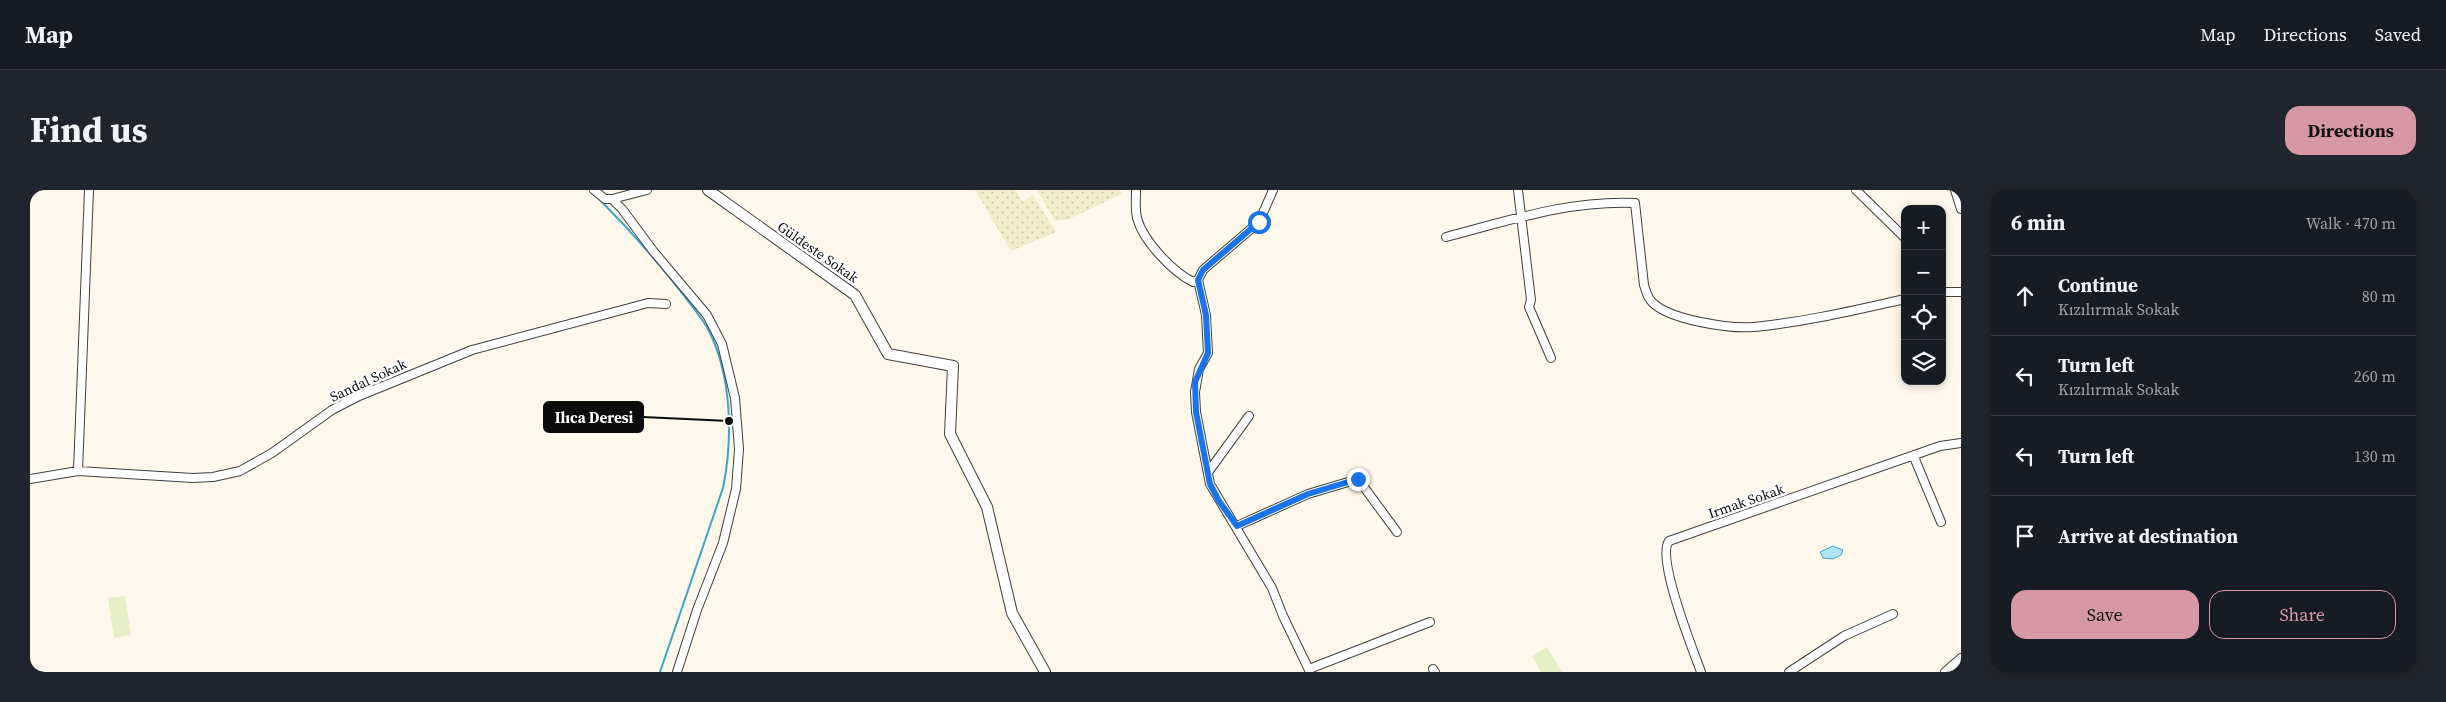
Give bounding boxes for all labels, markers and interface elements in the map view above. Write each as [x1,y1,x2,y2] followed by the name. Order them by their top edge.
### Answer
[25,18,73,51] text: Map
[2200,22,2236,47] text: Map
[2264,22,2347,47] text: Directions
[2375,22,2421,47] text: Saved
[30,106,148,154] text: Find us
[2285,106,2416,155] button: Directions
[1901,205,1946,385] map controls
[1901,205,1946,250] button: +
[2011,208,2066,237] text: 6 min
[1248,211,1271,234] route start
[2306,212,2396,234] text: Walk · 470 m
[773,217,863,288] street label: Güldeste Sokak
[1901,250,1946,295] button: −
[2058,272,2138,298] text: Continue
[2011,282,2039,310] icon: ahead
[2362,285,2396,307] text: 80 m
[1901,295,1946,340] button: locate
[2058,298,2179,320] text: Kızılırmak Sokak
[1901,340,1946,385] button: layers
[2058,352,2134,378] text: Turn left
[327,353,410,406] street label: Sandal Sokak
[2011,362,2039,390] icon: left
[2354,365,2396,387] text: 260 m
[2058,378,2179,400] text: Kızılırmak Sokak
[544,402,643,432] callout: Ilıca Deresi
[555,407,634,428] text: Ilıca Deresi
[2011,442,2039,470] icon: left
[2058,443,2134,469] text: Turn left
[2354,445,2396,467] text: 130 m
[1347,468,1370,491] route end
[1705,479,1787,523] street label: Irmak Sokak
[2011,522,2039,550] icon: arrive
[2058,523,2238,549] text: Arrive at destination
[2011,590,2199,639] button: Save
[2209,590,2396,639] button: Share

